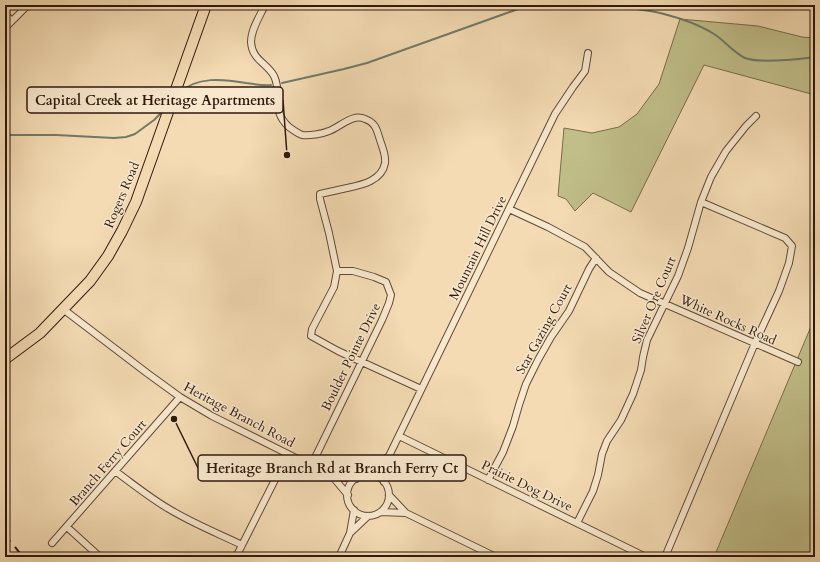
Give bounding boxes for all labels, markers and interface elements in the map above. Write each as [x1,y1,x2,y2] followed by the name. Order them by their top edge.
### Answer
[27,87,283,113] callout: Capital Creek at Heritage Apartments
[35,91,275,110] text: Capital Creek at Heritage Apartments
[100,159,144,231] street label: Rogers Road
[445,193,511,303] street label: Mountain Hill Drive
[628,254,680,346] street label: Silver Ore Court
[512,280,576,378] street label: Star Gazing Court
[676,290,779,349] street label: White Rocks Road
[317,300,385,414] street label: Boulder Pointe Drive
[180,378,298,452] street label: Heritage Branch Road
[65,416,151,510] street label: Branch Ferry Court
[198,455,466,481] callout: Heritage Branch Rd at Branch Ferry Ct
[478,456,576,516] street label: Prairie Dog Drive
[206,459,458,478] text: Heritage Branch Rd at Branch Ferry Ct

